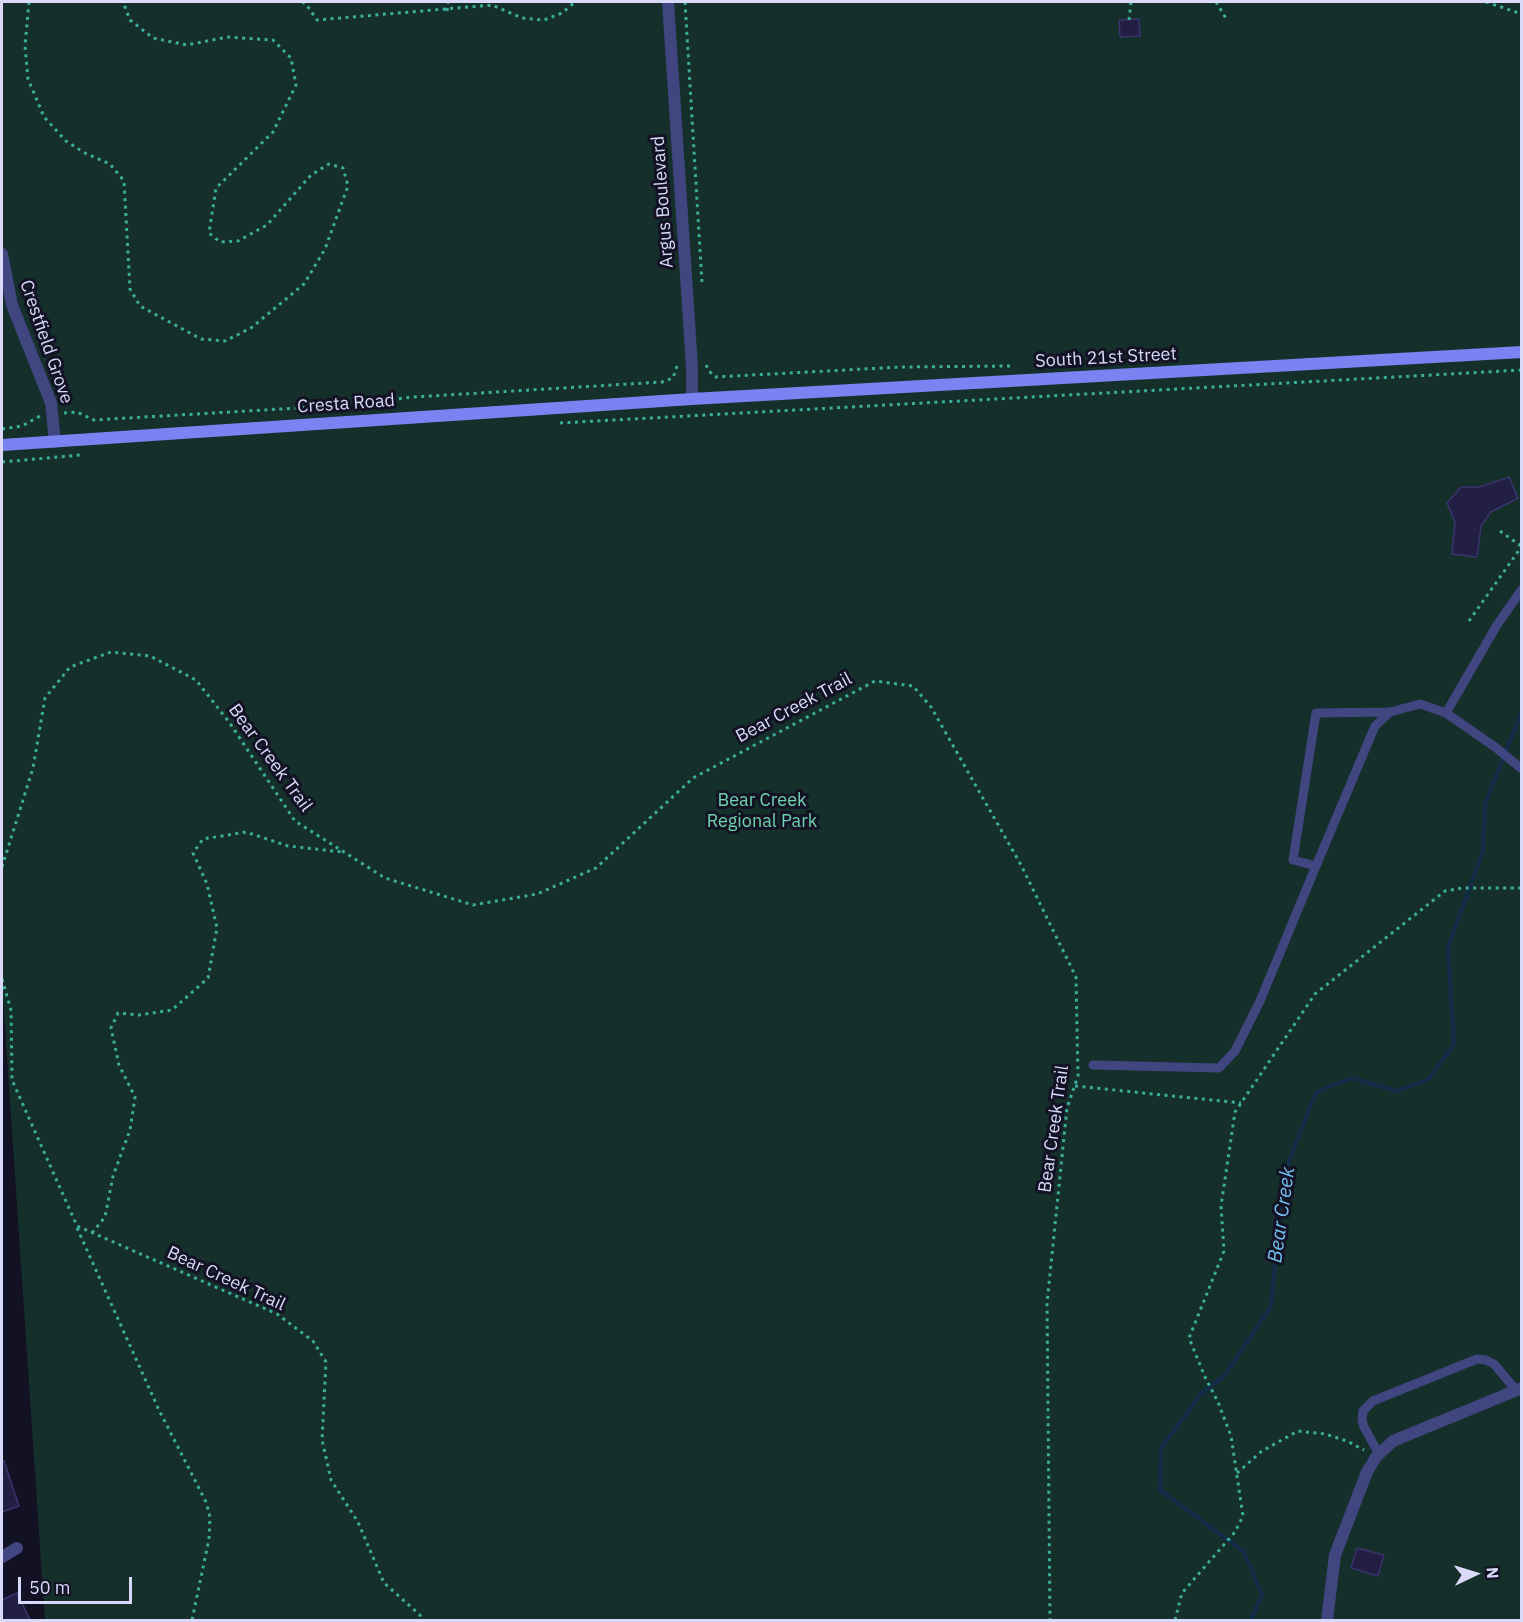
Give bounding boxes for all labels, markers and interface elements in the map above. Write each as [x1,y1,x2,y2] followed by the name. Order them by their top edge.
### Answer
[648,135,678,269] street label: Argus Boulevard
[15,277,77,407] street label: Crestfield Grove
[1035,344,1177,372] street label: South 21st Street
[296,390,396,418] street label: Cresta Road
[732,668,856,748] street label: Bear Creek Trail
[224,700,316,816] street label: Bear Creek Trail
[707,790,817,832] park label: Bear Creek Regional Park
[1034,1064,1074,1194] street label: Bear Creek Trail
[1263,1166,1301,1264] water label: Bear Creek
[163,1242,289,1316] street label: Bear Creek Trail
[1445,1544,1505,1604] north arrow
[21,1565,135,1603] scale bar
[1483,1566,1503,1579] text: N
[29,1576,71,1599] text: 50 m

